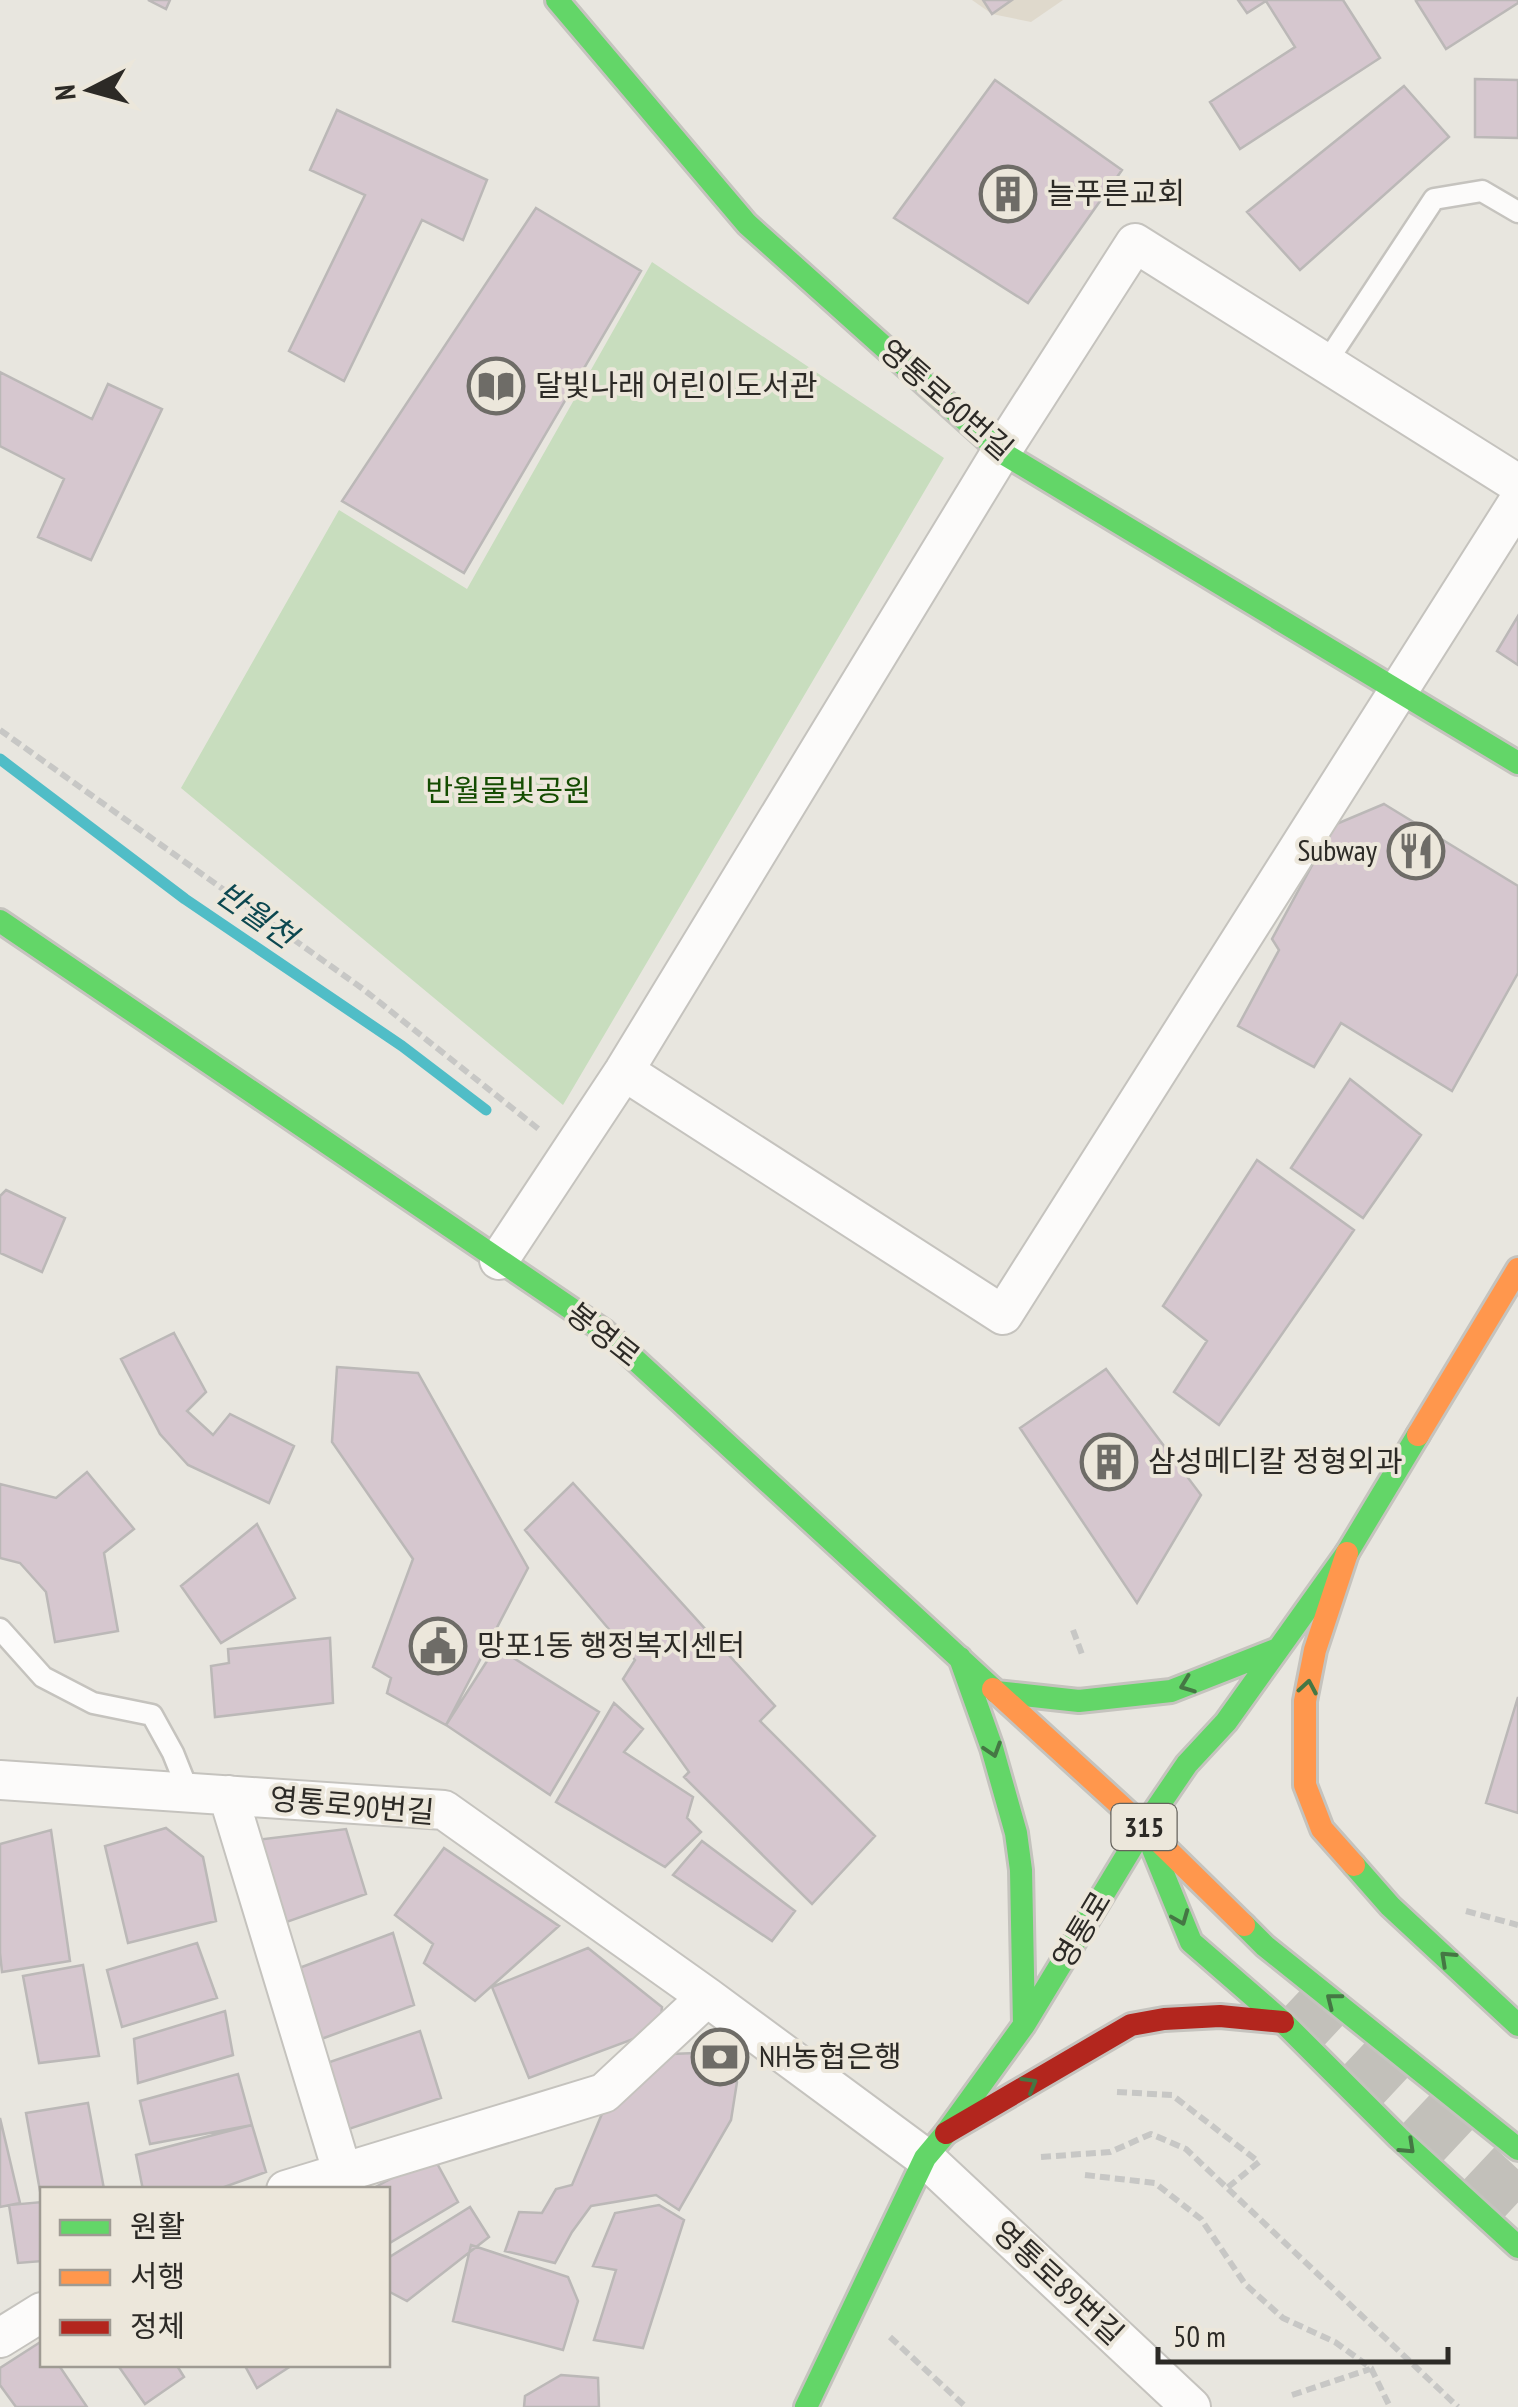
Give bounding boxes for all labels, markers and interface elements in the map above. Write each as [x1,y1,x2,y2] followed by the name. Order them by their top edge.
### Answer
[40,40,140,140] north arrow
[45,83,84,102] text: N
[978,164,1038,224] building icon: 늘푸른교회
[1047,173,1185,212] place label: 늘푸른교회
[872,330,1022,468] street label: 영통로60번길
[466,356,526,416] library icon: 달빛나래 어린이도서관
[535,365,817,404] place label: 달빛나래 어린이도서관
[425,770,591,809] park label: 반월물빛공원
[1386,821,1446,881] restaurant icon: Subway
[1297,830,1378,869] place label: Subway
[208,872,308,959] water label: 반월천
[559,1293,649,1375] street label: 봉영로
[1079,1432,1139,1492] building icon: 삼성메디칼 정형외과
[1148,1441,1403,1480] place label: 삼성메디칼 정형외과
[408,1616,468,1676] public building icon: 망포1동 행정복지센터
[477,1625,745,1664] place label: 망포1동 행정복지센터
[1179,1673,1197,1693] one-way arrow
[1297,1679,1318,1695] one-way arrow
[981,1741,1001,1758] one-way arrow
[268,1778,436,1831] street label: 영통로90번길
[1112,1804,1176,1850] road number: 315
[1043,1884,1119,1975] street label: 영통로
[1170,1908,1190,1925] one-way arrow
[1440,1952,1458,1970] one-way arrow
[1326,1994,1344,2012] one-way arrow
[690,2027,750,2087] bank icon: NH농협은행
[759,2036,902,2075] place label: NH농협은행
[1019,2077,1037,2096] one-way arrow
[1396,2135,1415,2153] one-way arrow
[40,2187,390,2367] legend
[130,2206,185,2245] text: 원활
[985,2211,1133,2352] street label: 영통로89번길
[130,2256,185,2295] text: 서행
[1158,2302,1448,2364] scale bar
[130,2306,185,2345] text: 정체
[1173,2316,1226,2355] text: 50 m

